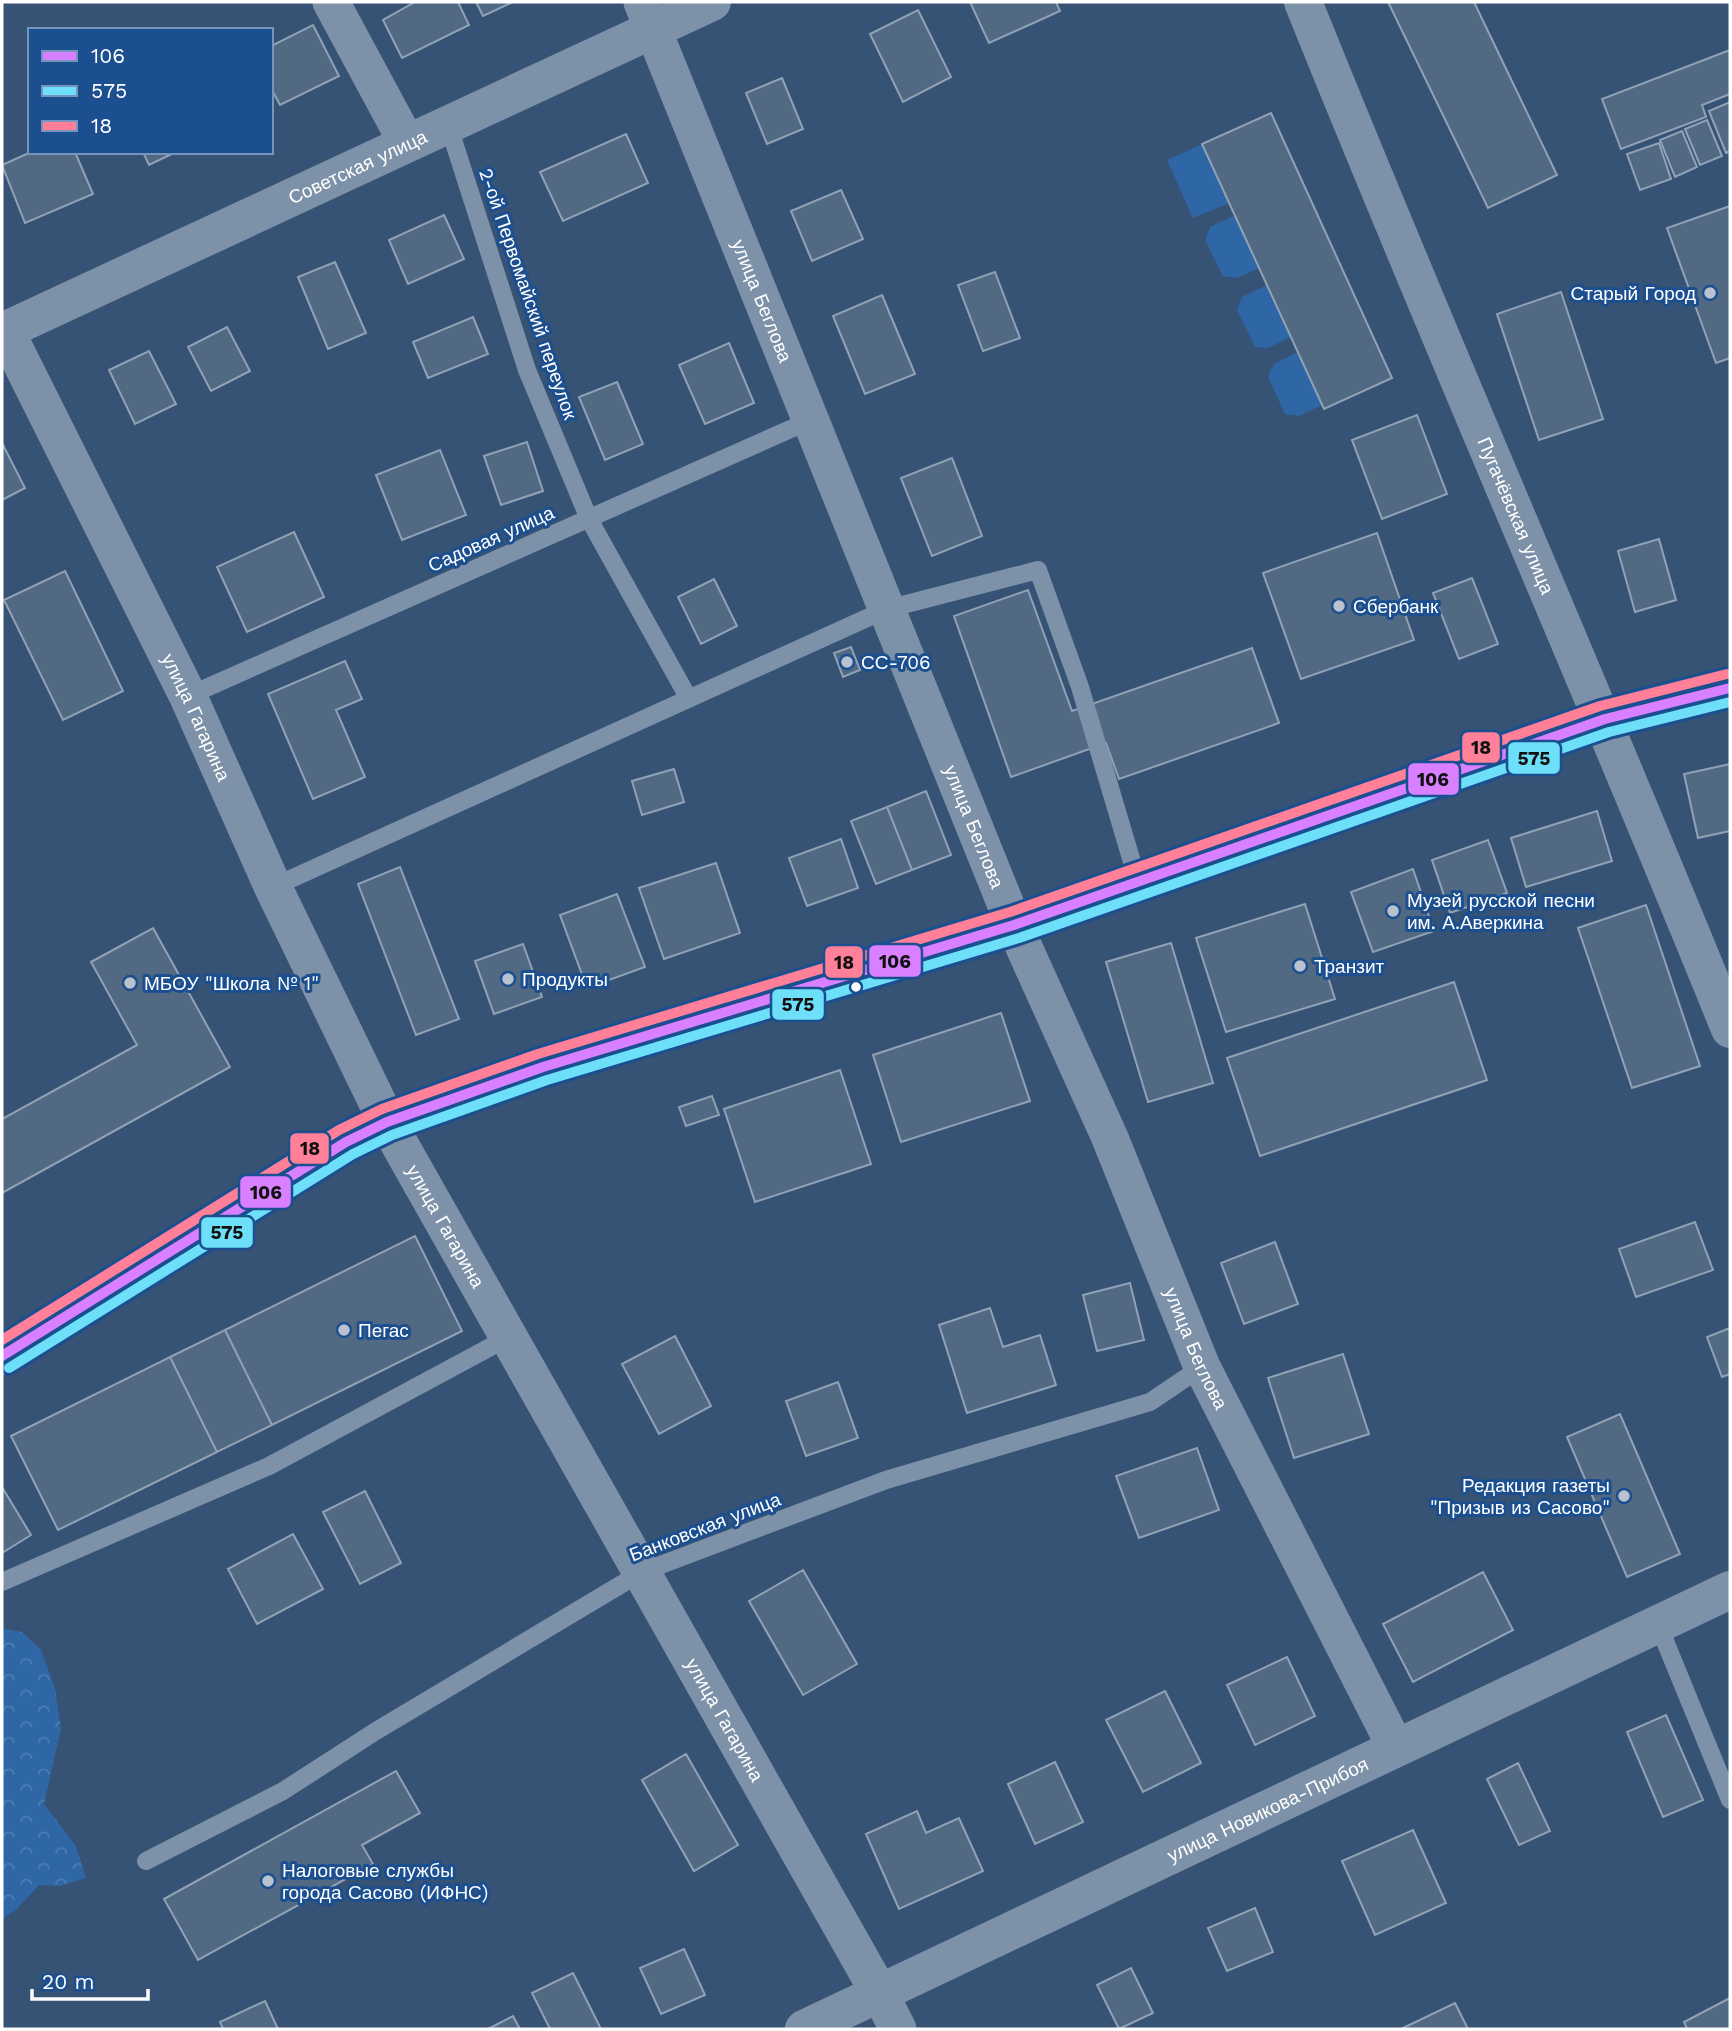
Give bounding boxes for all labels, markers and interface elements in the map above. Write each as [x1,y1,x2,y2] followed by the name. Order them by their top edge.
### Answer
[28,28,273,154] legend
[91,43,125,68] text: 106
[91,78,127,103] text: 575
[91,113,112,138] text: 18
[284,124,431,209] street label: Советская улица
[474,165,582,423] street label: 2-ой Первомайский переулок
[727,236,798,366] street label: улица Беглова
[1571,282,1696,305] place label: Старый Город
[1702,285,1718,301] marker: Старый Город
[1473,434,1560,598] street label: Пугачёвская улица
[424,501,558,577] street label: Садовая улица
[1353,595,1439,618] place label: Сбербанк
[1331,598,1347,614] marker: Сбербанк
[157,650,236,785] street label: улица Гагарина
[861,651,931,674] place label: СС-706
[839,654,855,670] marker: СС-706
[1461,731,1501,764] line badge: 18
[1471,736,1491,759] text: 18
[1507,741,1561,775] line badge: 575
[1518,747,1550,770] text: 575
[939,762,1010,892] street label: улица Беглова
[1407,762,1460,796] line badge: 106
[1417,768,1449,791] text: 106
[1407,889,1595,934] place label: Музей русской песни им. А.Аверкина
[1385,903,1401,919] marker: Музей русской песни им. А.Аверкина
[868,944,922,978] line badge: 106
[824,945,864,979] line badge: 18
[879,950,911,973] text: 106
[834,951,854,974] text: 18
[1314,955,1384,978] place label: Транзит
[1292,958,1308,974] marker: Транзит
[522,968,608,991] place label: Продукты
[500,971,516,987] marker: Продукты
[144,972,319,995] place label: МБОУ "Школа № 1"
[122,975,138,991] marker: МБОУ "Школа № 1"
[849,980,863,994] unlabelled marker
[771,988,825,1021] line badge: 575
[782,993,814,1016] text: 575
[289,1132,330,1165] line badge: 18
[300,1137,320,1160] text: 18
[402,1160,490,1292] street label: улица Гагарина
[239,1175,292,1209] line badge: 106
[250,1181,282,1204] text: 106
[200,1216,254,1249] line badge: 575
[211,1221,243,1244] text: 575
[1160,1284,1233,1413] street label: улица Беглова
[358,1319,409,1342] place label: Пегас
[336,1322,352,1338] marker: Пегас
[1430,1474,1610,1519] place label: Редакция газеты "Призыв из Сасово"
[626,1487,784,1566] street label: Банковская улица
[1616,1488,1632,1504] marker: Редакция газеты "Призыв из Сасово"
[681,1654,769,1786] street label: улица Гагарина
[1163,1752,1372,1867] street label: улица Новикова-Прибоя
[282,1859,488,1904] place label: Налоговые службы города Сасово (ИФНС)
[260,1873,276,1889] marker: Налоговые службы города Сасово (ИФНС)
[32,1958,147,2002] scale bar
[42,1969,94,1994] text: 20 m

